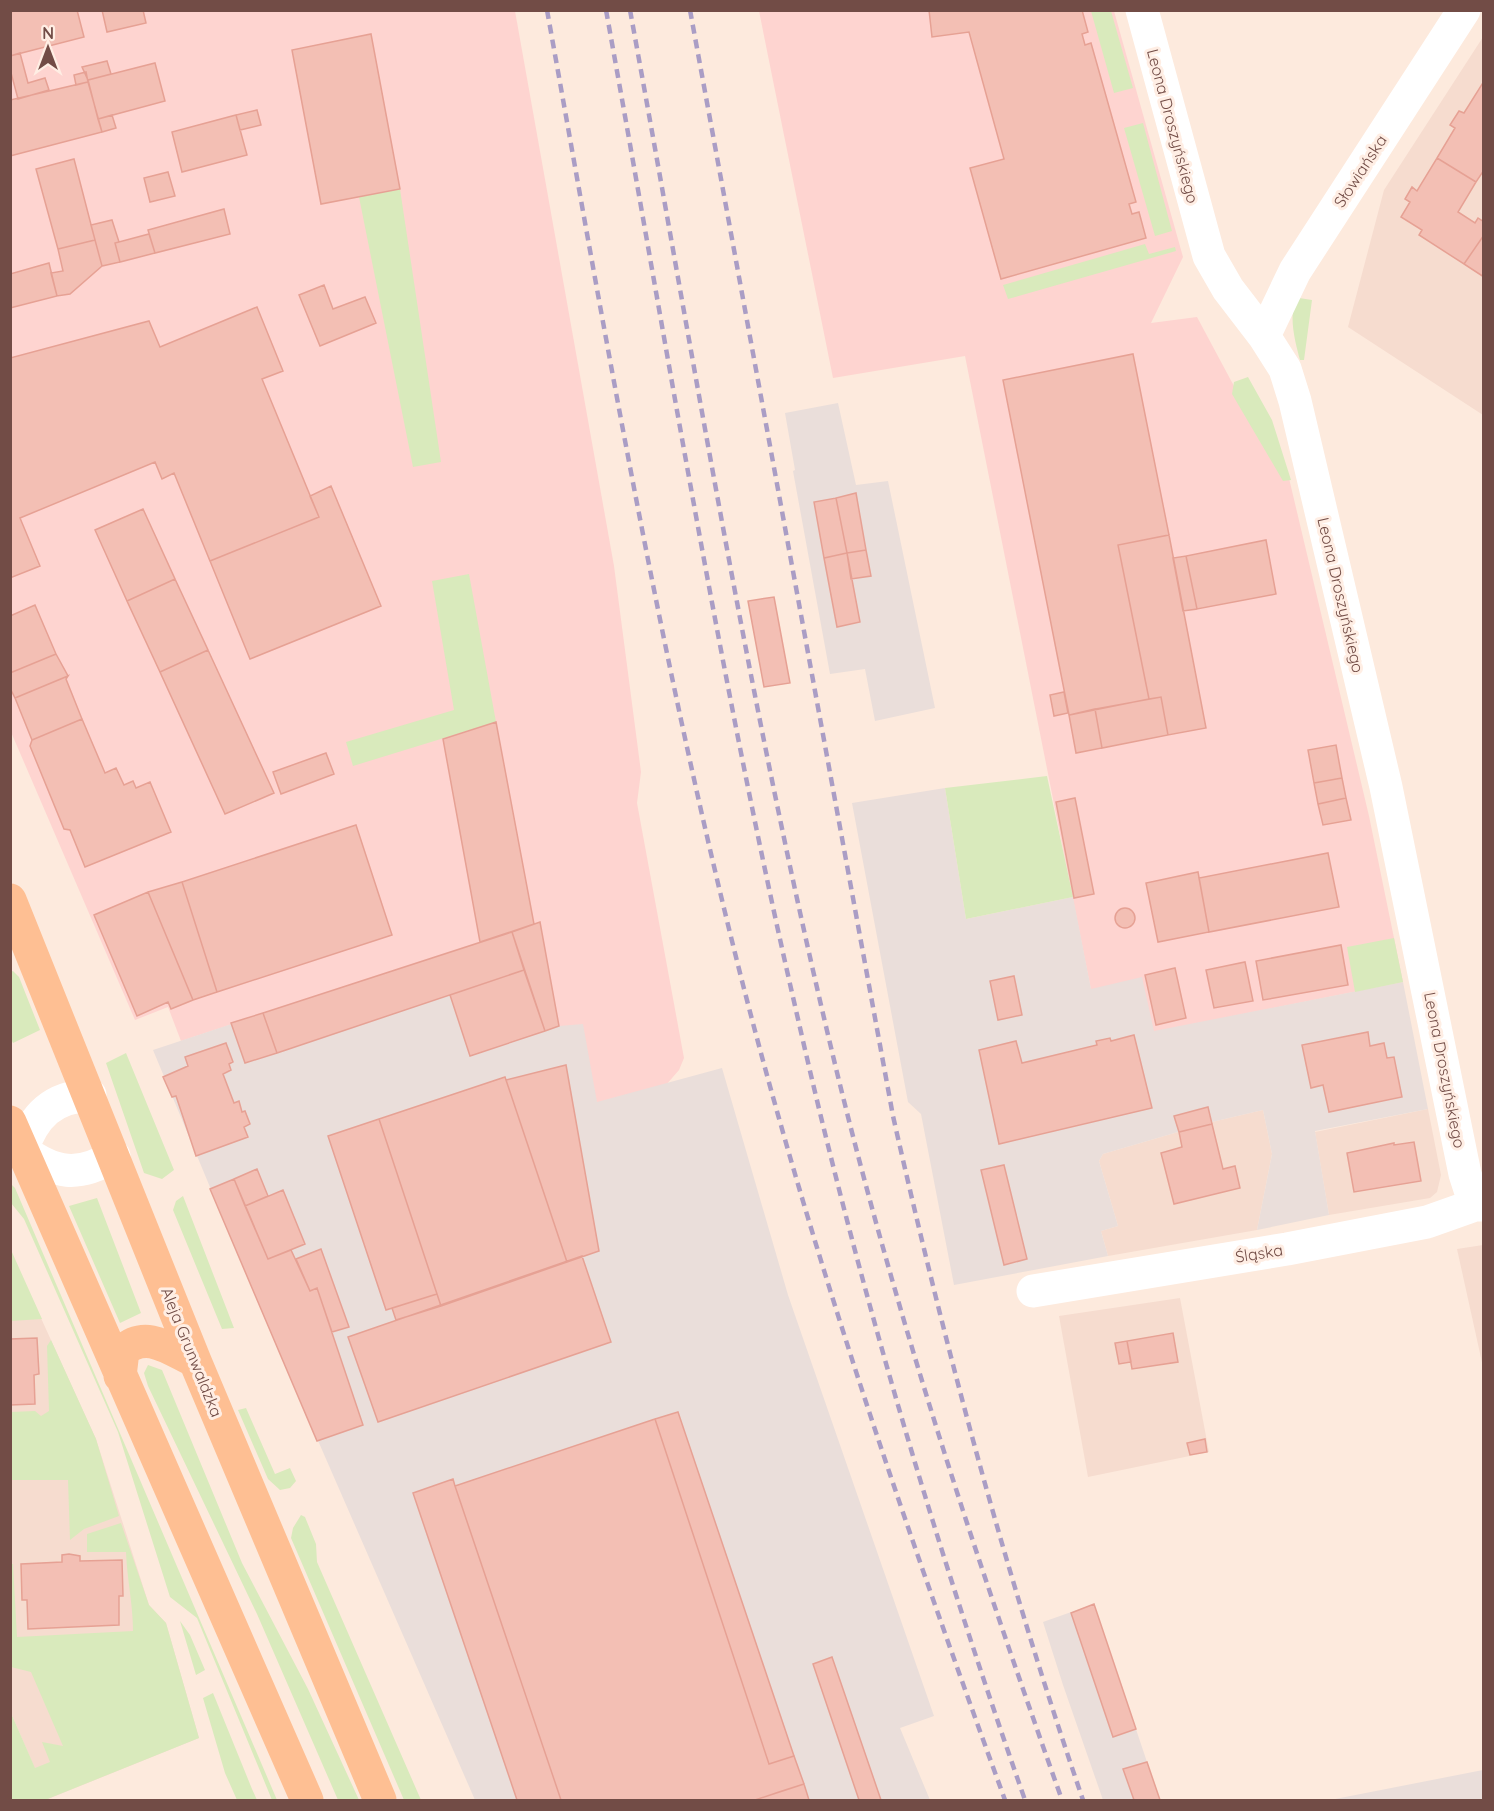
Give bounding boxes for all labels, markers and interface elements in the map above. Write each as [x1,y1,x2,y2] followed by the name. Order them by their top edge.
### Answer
[18,18,78,78] north arrow
[42,23,54,43] text: N
[1143,47,1203,205] street label: Leona Droszyńskiego
[1329,131,1391,211] street label: Słowiańska
[1313,515,1369,675] street label: Leona Droszyńskiego
[1420,990,1470,1150] street label: Leona Droszyńskiego
[1234,1239,1284,1267] street label: Śląska
[157,1284,227,1420] street label: Aleja Grunwaldzka

